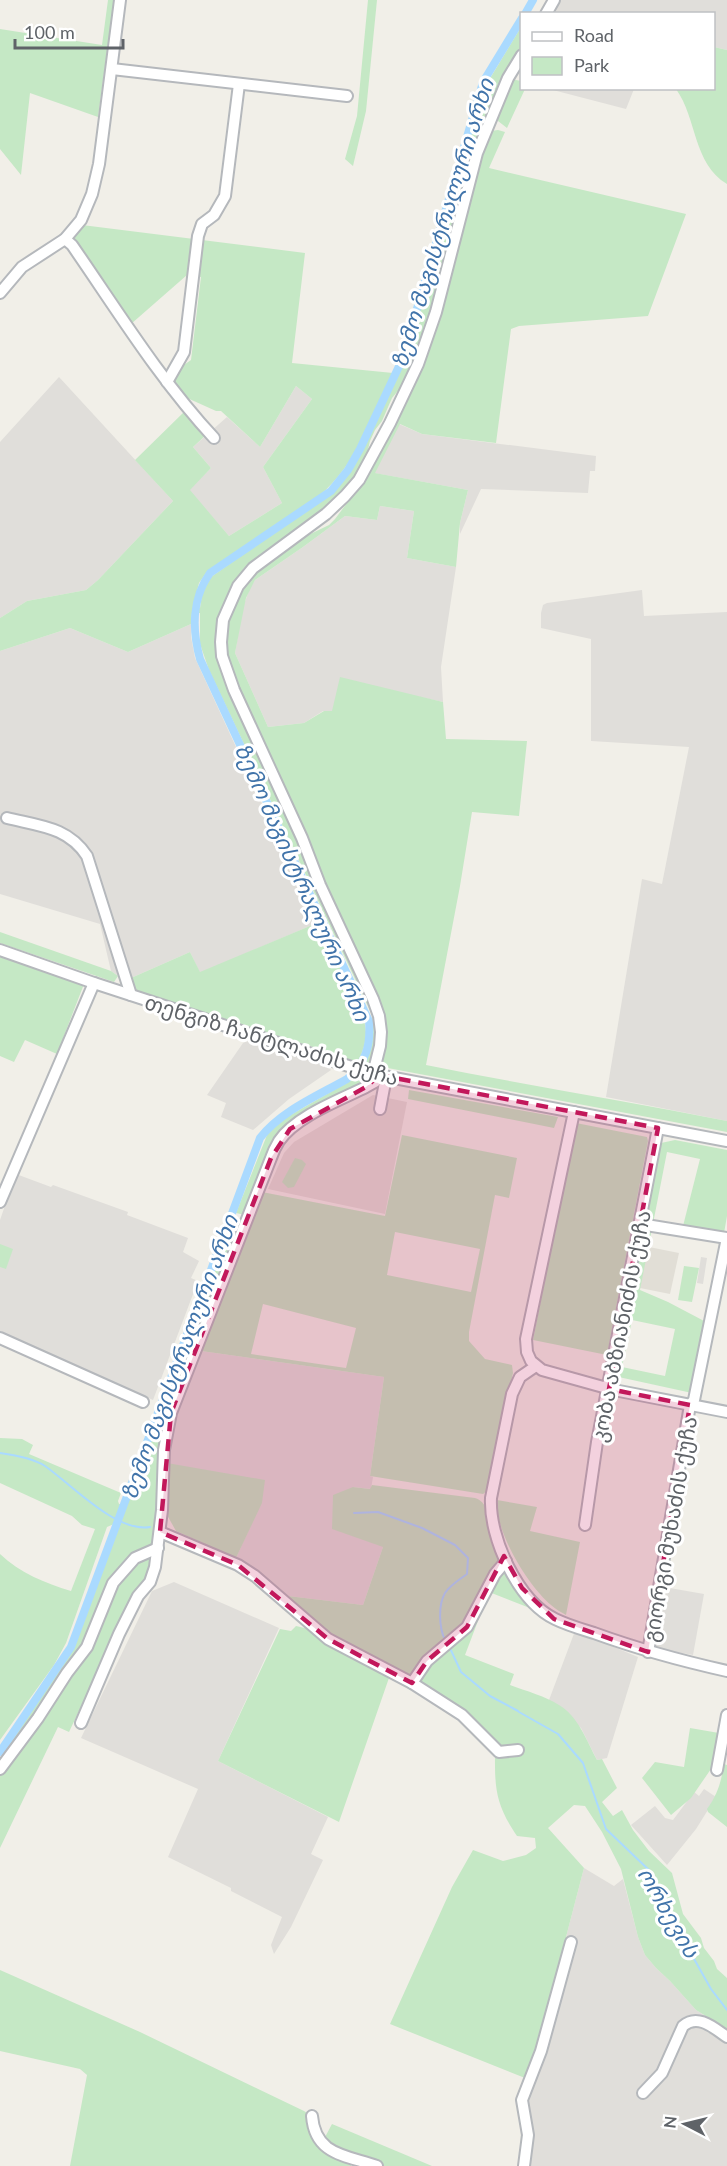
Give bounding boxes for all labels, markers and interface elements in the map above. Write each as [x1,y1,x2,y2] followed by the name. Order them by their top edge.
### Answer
[15,12,123,50] scale bar
[520,12,715,90] legend
[24,21,75,43] text: 100 m
[574,24,614,46] text: Road
[574,54,610,76] text: Park
[385,74,500,371] water label: ზემო მაგისტრალური არხი
[229,739,377,1027] water label: ზემო მაგისტრალური არხი
[141,988,402,1091] street label: თენგიზ ჩანტლაძის ქუჩა
[585,1208,656,1444] street label: კობა აბზიანიძის ქუჩა
[115,1210,245,1503] water label: ზემო მაგისტრალური არხი
[637,1414,702,1644] street label: გიორგი მუხაძის ქუჩა
[631,1862,706,1963] water label: ორხევის
[655,2094,715,2154] north arrow
[659,2115,680,2129] text: N

